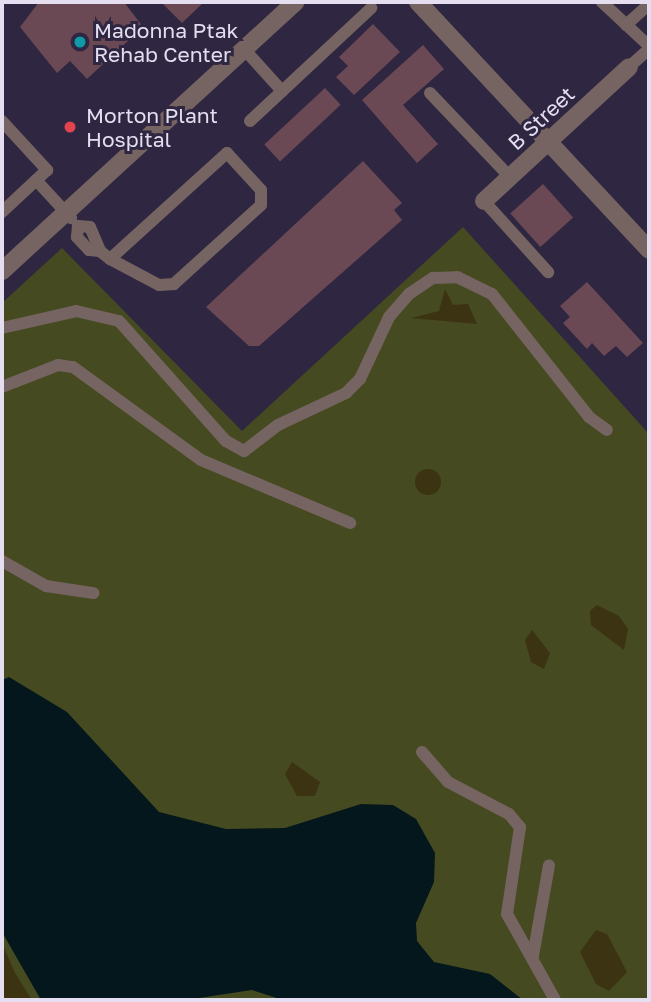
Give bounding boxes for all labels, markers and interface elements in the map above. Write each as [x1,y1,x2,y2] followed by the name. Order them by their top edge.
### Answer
[94,17,238,67] place label: Madonna Ptak Rehab Center
[72,34,88,50] marker: Madonna Ptak Rehab Center
[503,81,579,155] street label: B Street
[86,102,218,152] place label: Morton Plant Hospital
[60,117,80,137] marker: Morton Plant Hospital

